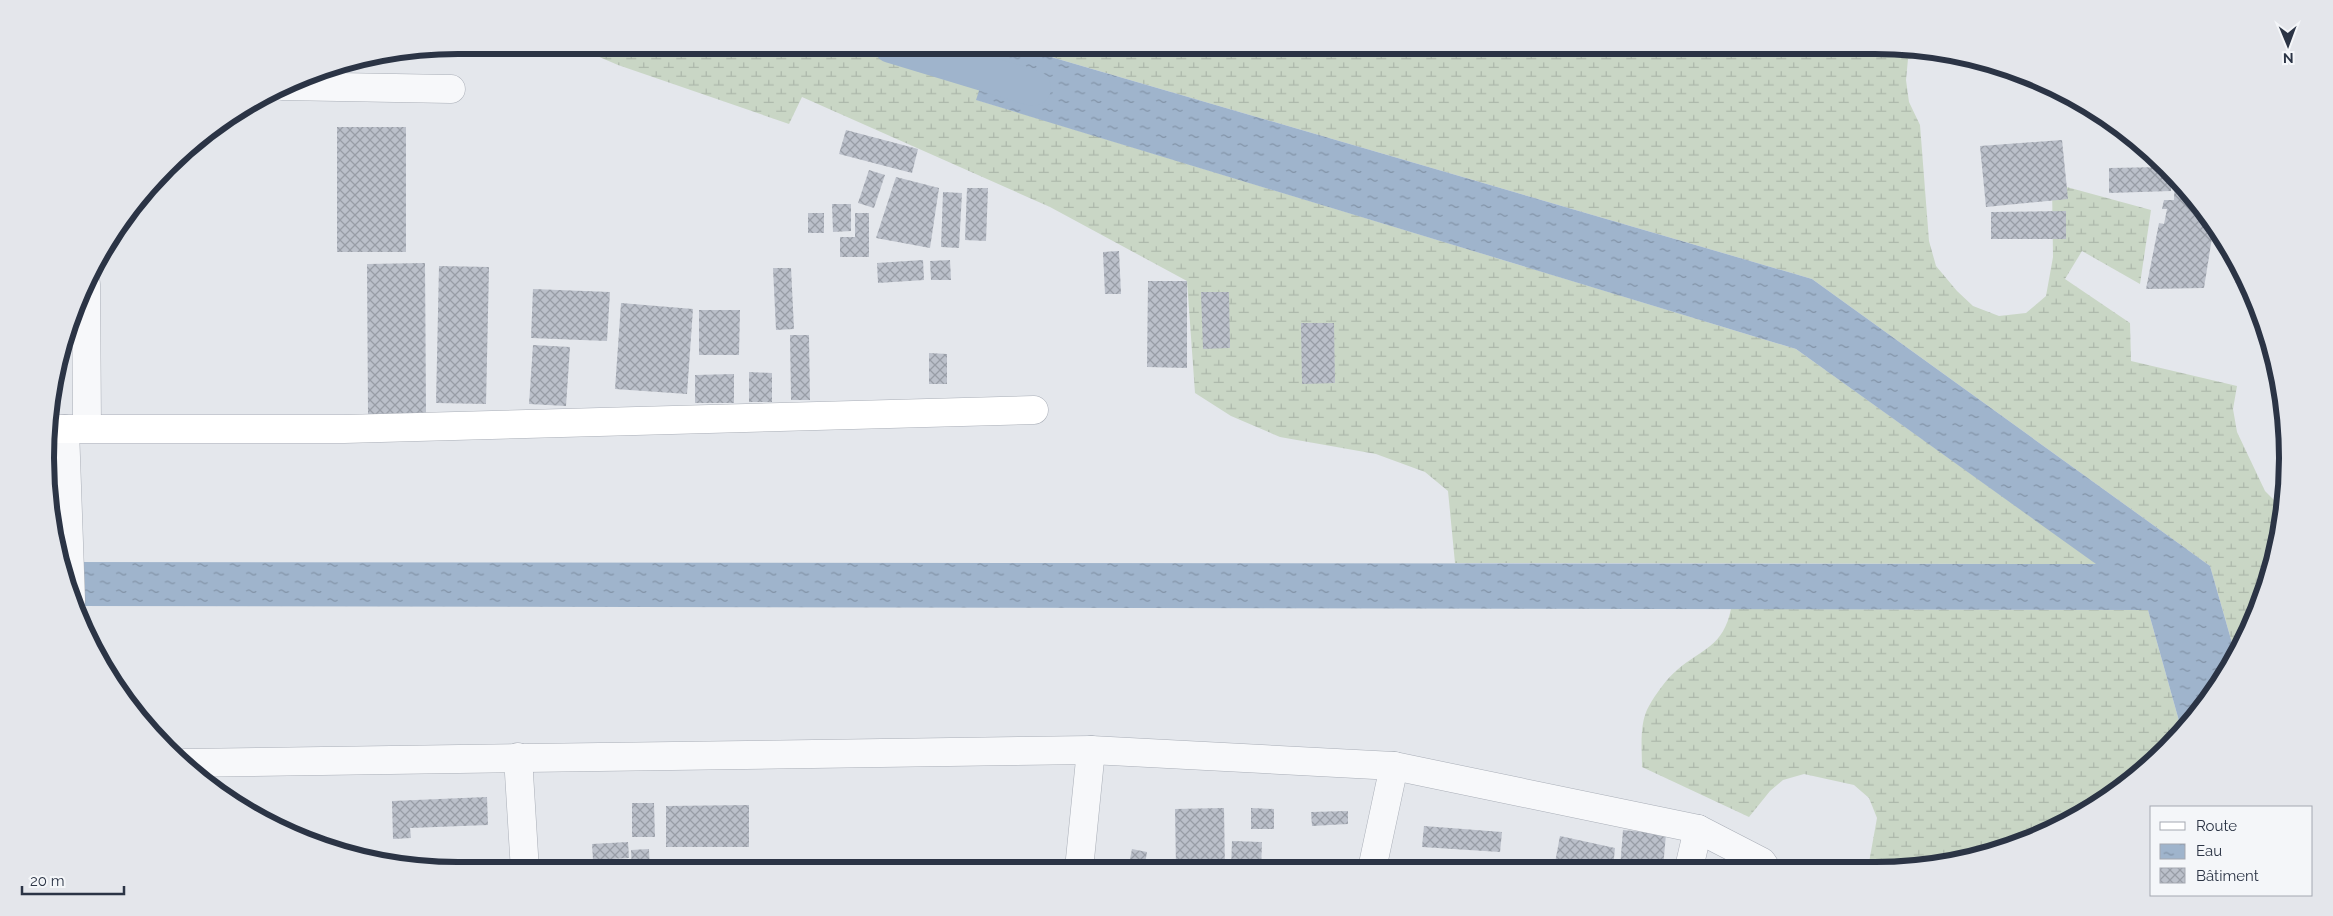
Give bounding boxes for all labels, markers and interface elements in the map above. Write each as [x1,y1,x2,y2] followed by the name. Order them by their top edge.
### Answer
[2263,20,2313,70] north arrow
[2283,50,2294,66] text: N
[2150,806,2313,896] legend
[2196,817,2237,835] text: Route
[2196,842,2222,860] text: Eau
[22,864,125,896] scale bar
[2196,867,2259,885] text: Bâtiment
[30,872,65,890] text: 20 m

